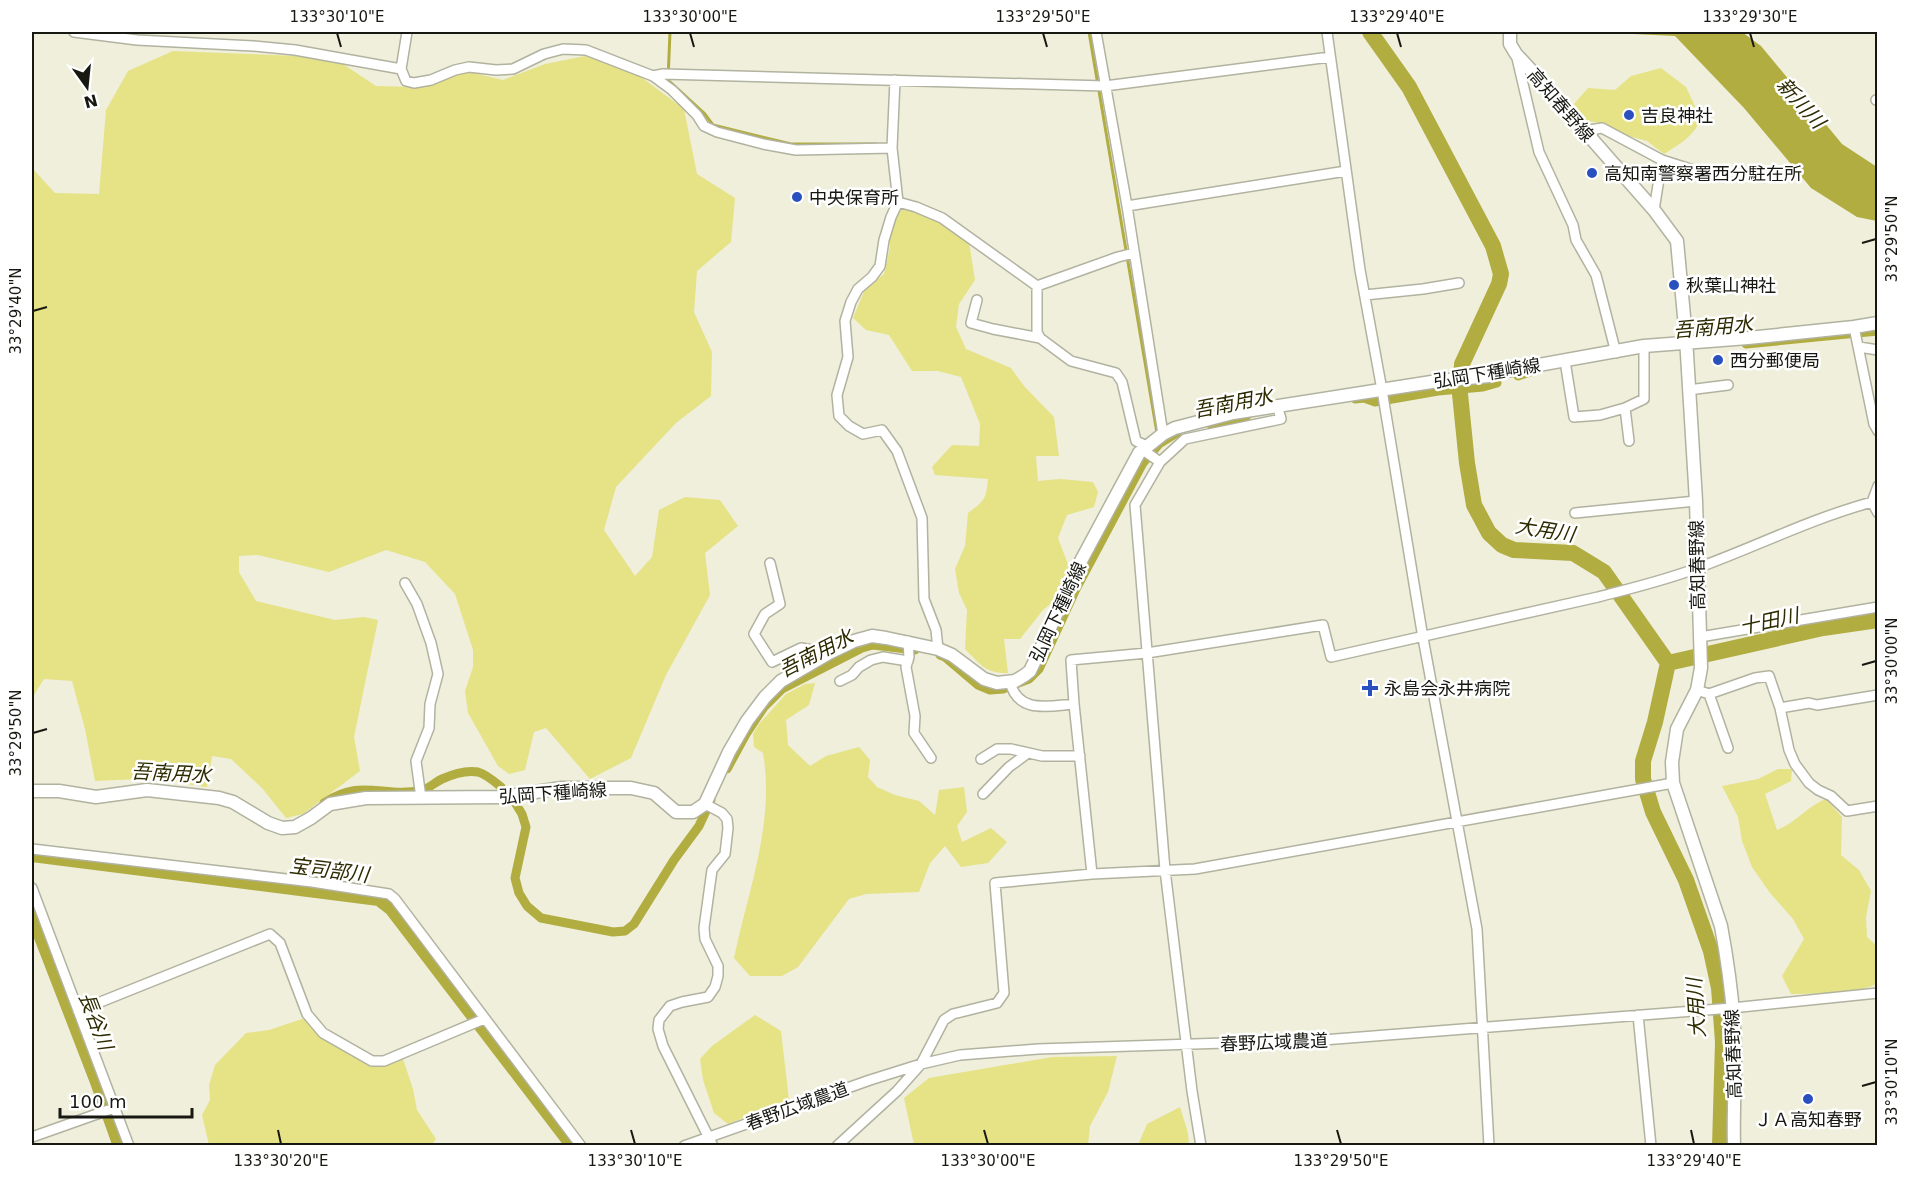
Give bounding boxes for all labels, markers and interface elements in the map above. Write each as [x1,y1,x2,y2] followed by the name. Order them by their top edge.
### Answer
[290,8,384,26] text: 133°30'10"E
[643,8,737,26] text: 133°30'00"E
[996,8,1090,26] text: 133°29'50"E
[1350,8,1444,26] text: 133°29'40"E
[1703,8,1797,26] text: 133°29'30"E
[57,57,117,117] north arrow
[1524,64,1598,146] street label: 高知春野線
[1772,73,1831,135] water label: 新川川
[82,90,100,112] text: N
[1641,105,1713,126] place label: 吉良神社
[1622,108,1636,122] marker: 吉良神社
[1604,163,1802,184] place label: 高知南警察署西分駐在所
[1585,166,1599,180] marker: 高知南警察署西分駐在所
[809,187,899,208] place label: 中央保育所
[790,190,804,204] marker: 中央保育所
[1883,195,1901,283] text: 33°29'50"N
[7,267,25,355] text: 33°29'40"N
[1686,275,1776,296] place label: 秋葉山神社
[1667,278,1681,292] marker: 秋葉山神社
[1672,311,1756,342] water label: 吾南用水
[1730,350,1820,371] place label: 西分郵便局
[1711,353,1725,367] marker: 西分郵便局
[1432,354,1542,392] street label: 弘岡下種崎線
[1191,383,1277,422] water label: 吾南用水
[1513,513,1578,547] water label: 大用川
[1686,520,1708,610] street label: 高知春野線
[1026,559,1090,665] street label: 弘岡下種崎線
[1737,603,1803,639] water label: 十田川
[1883,617,1901,705] text: 33°30'00"N
[775,623,859,682] water label: 吾南用水
[1384,678,1510,699] place label: 永島会永井病院
[1361,679,1379,697] marker: 永島会永井病院
[7,689,25,777] text: 33°29'50"N
[130,759,214,787] water label: 吾南用水
[498,779,608,807] street label: 弘岡下種崎線
[288,853,372,887] water label: 宝司部川
[1682,975,1710,1039] water label: 大用川
[74,989,119,1055] water label: 長谷川
[1721,1009,1745,1099] street label: 高知春野線
[1220,1030,1328,1054] street label: 春野広域農道
[1883,1038,1901,1126] text: 33°30'10"N
[743,1078,851,1134] street label: 春野広域農道
[60,1081,192,1119] scale bar
[69,1091,127,1112] text: 100 m
[1801,1092,1815,1106] marker: ＪＡ高知春野
[1754,1109,1862,1130] place label: ＪＡ高知春野
[234,1152,328,1170] text: 133°30'20"E
[588,1152,682,1170] text: 133°30'10"E
[941,1152,1035,1170] text: 133°30'00"E
[1294,1152,1388,1170] text: 133°29'50"E
[1647,1152,1741,1170] text: 133°29'40"E

